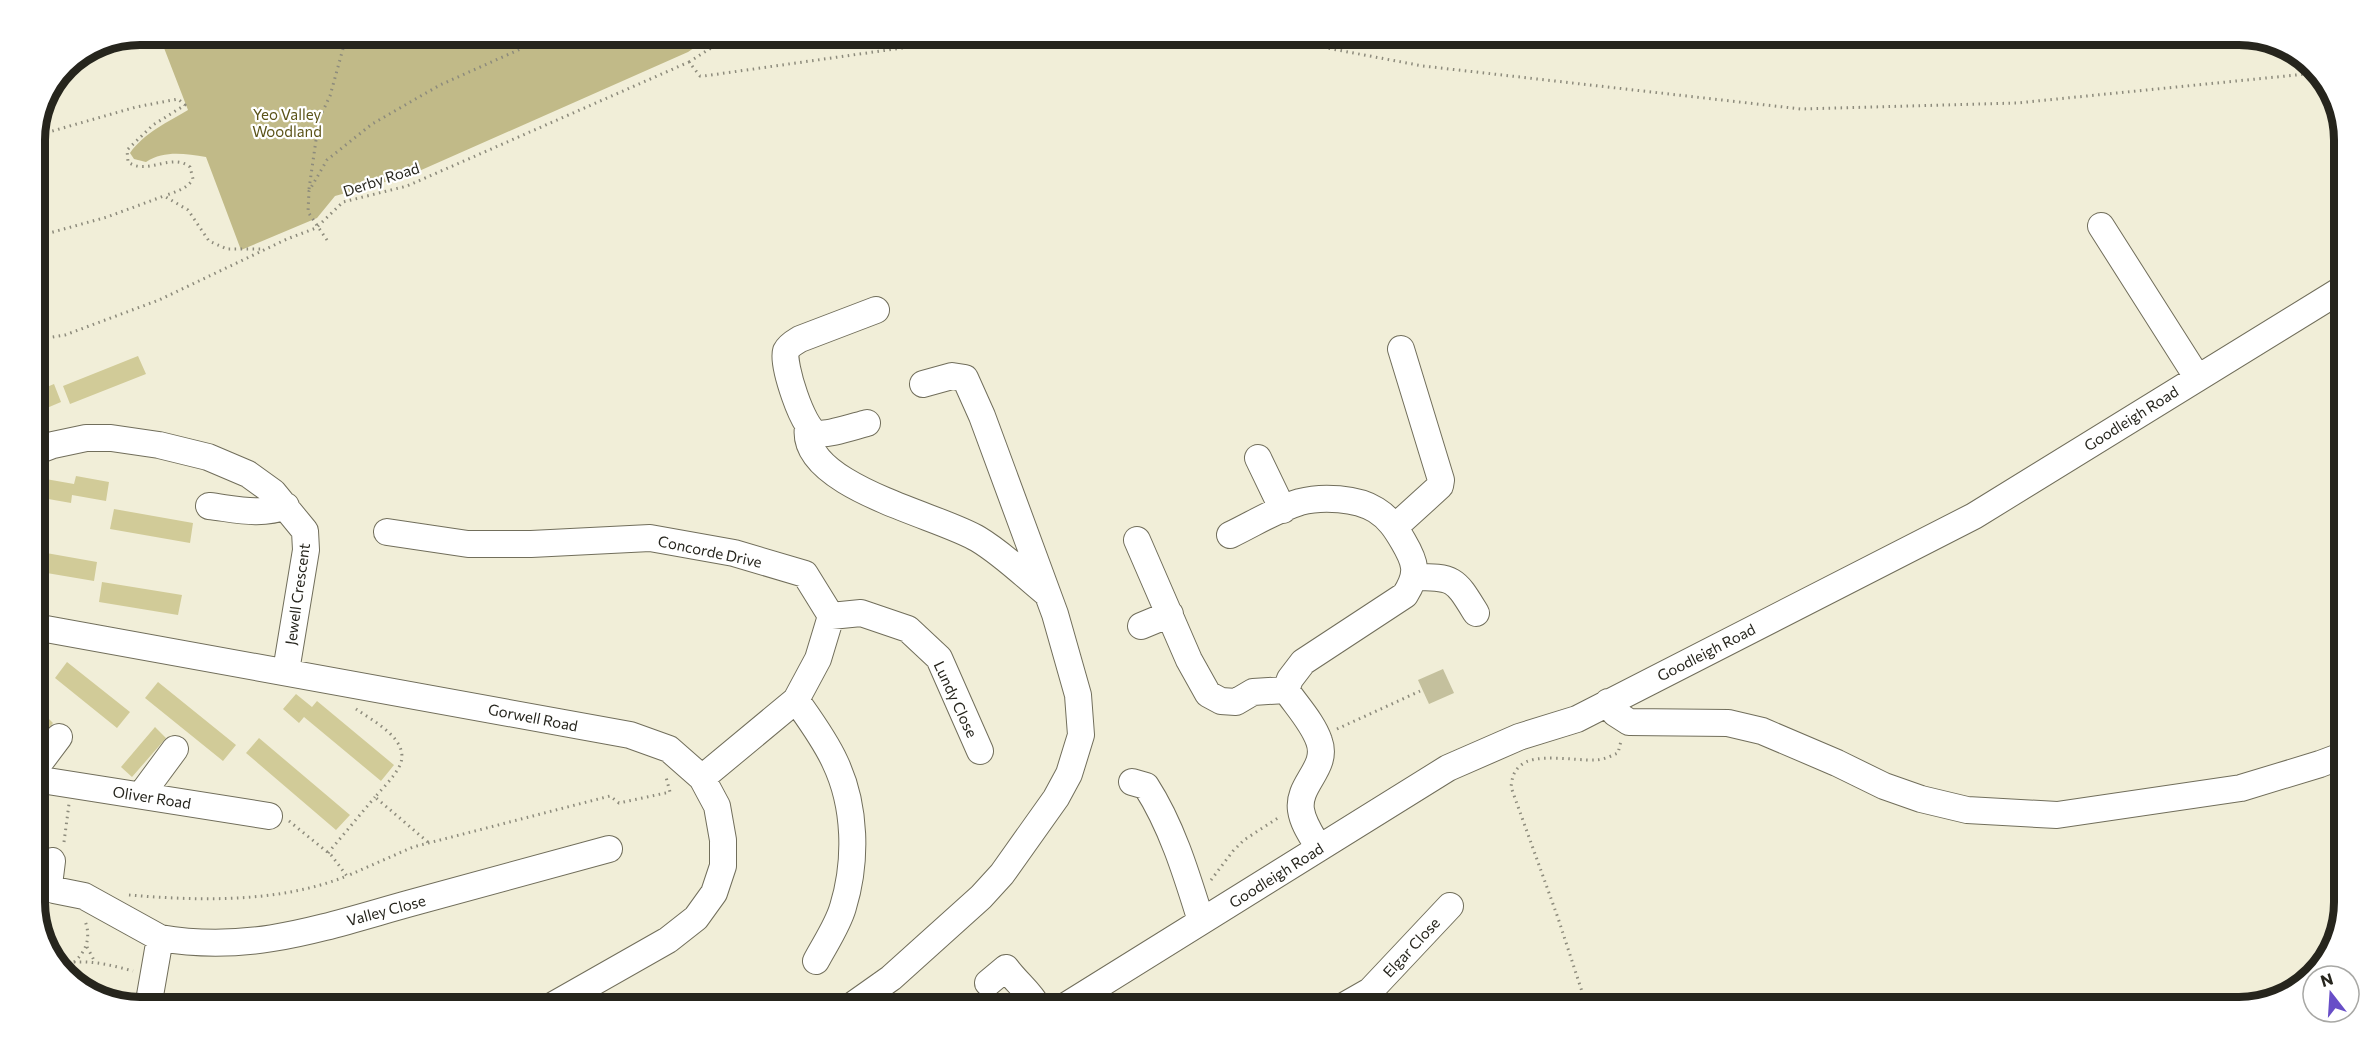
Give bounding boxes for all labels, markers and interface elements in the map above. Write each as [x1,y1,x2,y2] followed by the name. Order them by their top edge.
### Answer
[252,105,322,140] park label: Yeo Valley Woodland
[341,158,421,200] street label: Derby Road
[2081,382,2181,454] street label: Goodleigh Road
[656,531,764,571] street label: Concorde Drive
[281,542,313,646] street label: Jewell Crescent
[1654,620,1758,684] street label: Goodleigh Road
[930,658,982,740] street label: Lundy Close
[487,699,579,735] street label: Gorwell Road
[112,782,192,812] street label: Oliver Road
[1226,839,1326,911] street label: Goodleigh Road
[345,891,428,929] street label: Valley Close
[1379,913,1443,981] street label: Elgar Close
[2301,964,2361,1024] north arrow
[2318,968,2335,990] text: N

